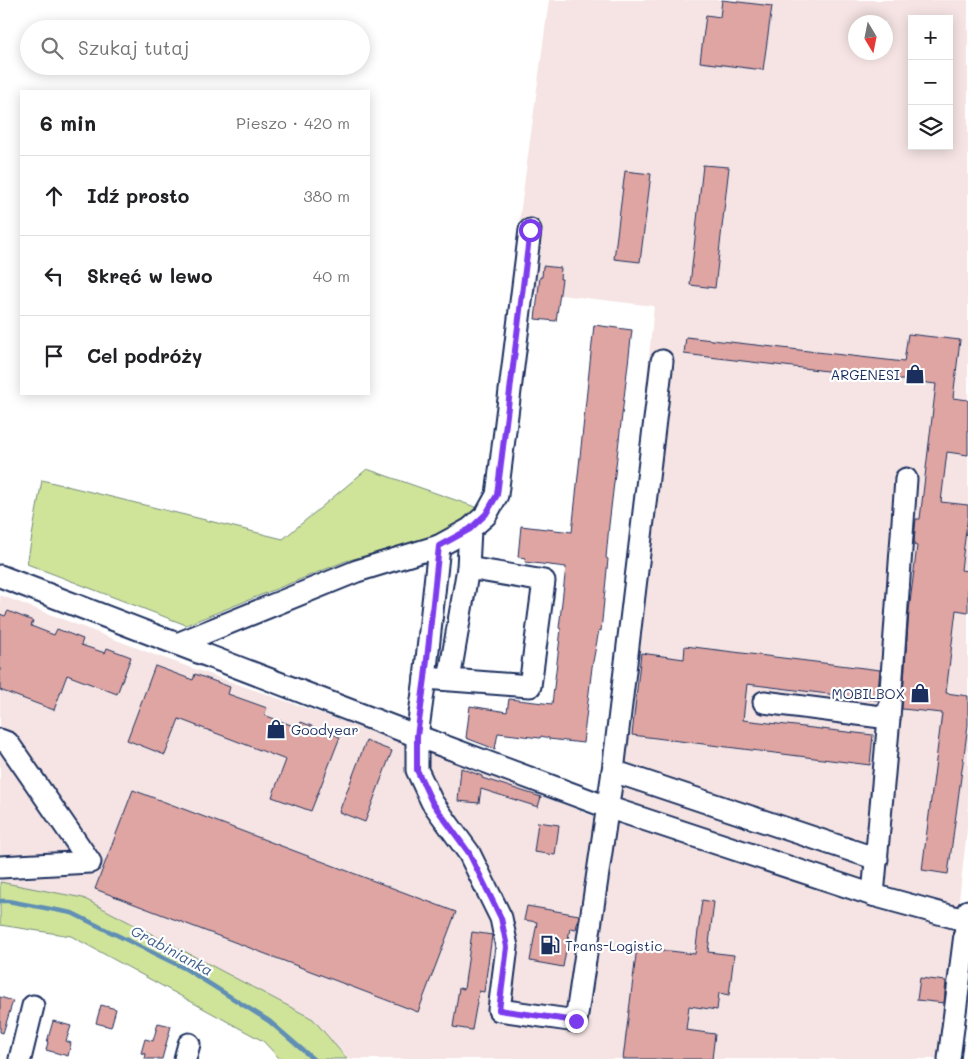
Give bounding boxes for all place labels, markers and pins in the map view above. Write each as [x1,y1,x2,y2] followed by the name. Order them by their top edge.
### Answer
[904,363,926,385] shop icon: ARGENESI
[831,365,900,384] place label: ARGENESI
[909,682,931,704] shop icon: MOBILBOX
[831,684,905,703] place label: MOBILBOX
[265,718,287,740] shop icon: Goodyear
[291,720,359,739] place label: Goodyear
[539,934,561,956] fuel station icon: Trans-Logistic
[565,936,663,955] place label: Trans-Logistic

